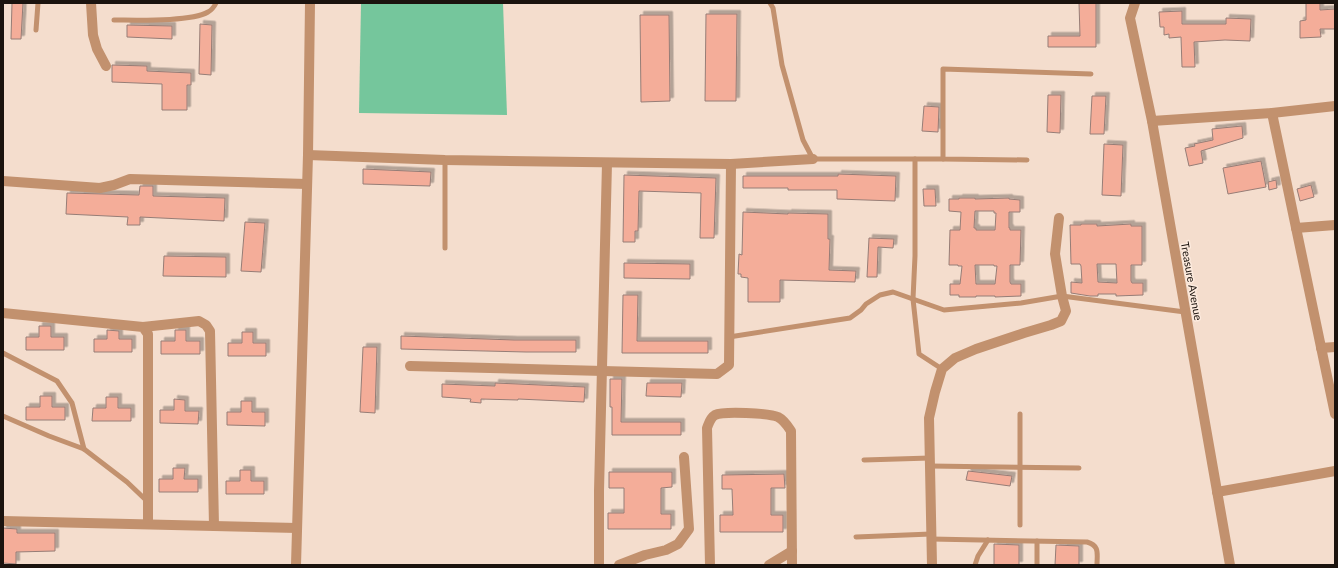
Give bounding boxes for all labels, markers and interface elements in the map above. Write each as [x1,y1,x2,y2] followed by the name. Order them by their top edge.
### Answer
[1179,241,1205,322] street label: Treasure Avenue

